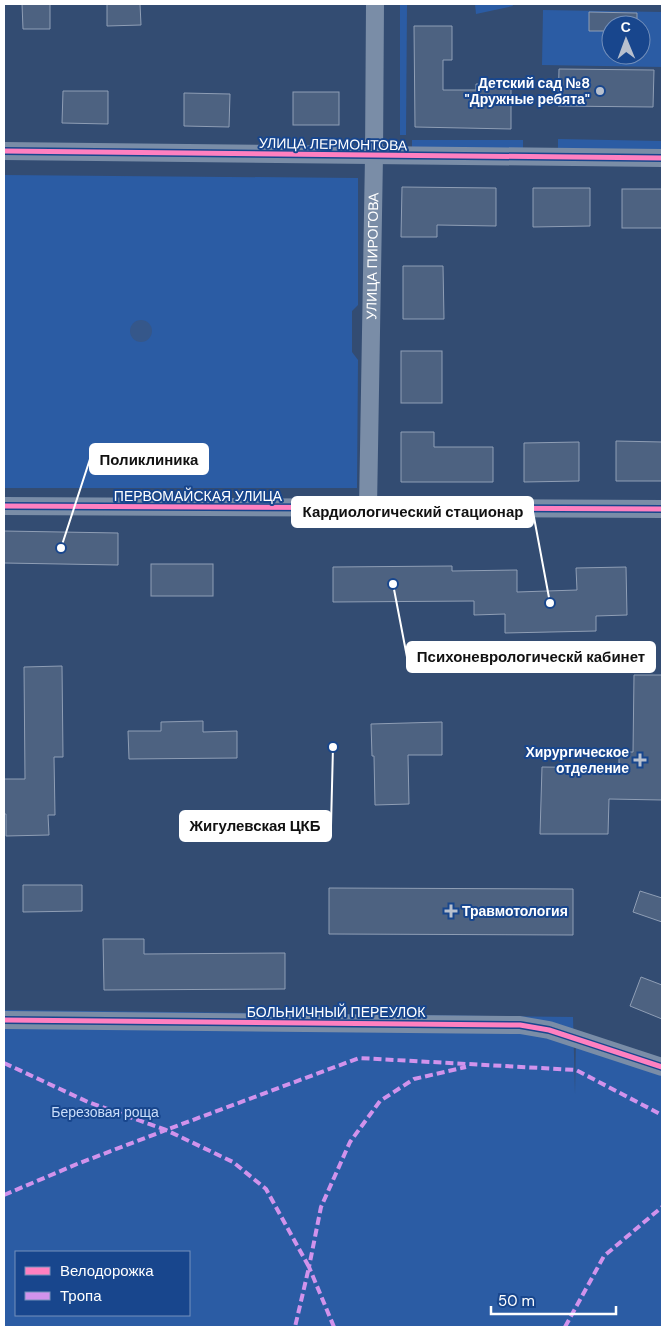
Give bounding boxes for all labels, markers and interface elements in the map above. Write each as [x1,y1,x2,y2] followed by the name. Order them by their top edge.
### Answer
[601,15,651,65] north arrow
[621,18,631,36] text: С
[465,74,590,108] place label: Детский сад №8 "Дружные ребята"
[594,85,606,97] marker: Детский сад №8 "Дружные ребята"
[259,134,408,154] street label: УЛИЦА ЛЕРМОНТОВА
[362,192,382,320] street label: УЛИЦА ПИРОГОВА
[90,444,208,474] callout: Поликлиника
[100,450,199,470] text: Поликлиника
[114,487,283,505] street label: ПЕРВОМАЙСКАЯ УЛИЦА
[292,497,533,527] callout: Кардиологический стационар
[303,502,523,522] text: Кардиологический стационар
[407,642,655,672] callout: Психоневрологическй кабинет
[417,647,645,667] text: Психоневрологическй кабинет
[525,743,629,777] place label: Хирургическое отделение
[633,753,647,767] marker: Хирургическое отделение
[180,811,331,841] callout: Жигулевская ЦКБ
[188,816,321,836] text: Жигулевская ЦКБ
[462,902,568,920] place label: Травмотология
[444,904,458,918] marker: Травмотология
[247,1003,426,1021] street label: БОЛЬНИЧНЫЙ ПЕРЕУЛОК
[51,1103,159,1121] park label: Березовая роща
[15,1251,190,1316] legend
[60,1261,154,1281] text: Велодорожка
[491,1284,616,1316] scale bar
[60,1286,102,1306] text: Тропа
[498,1291,535,1311] text: 50 m

